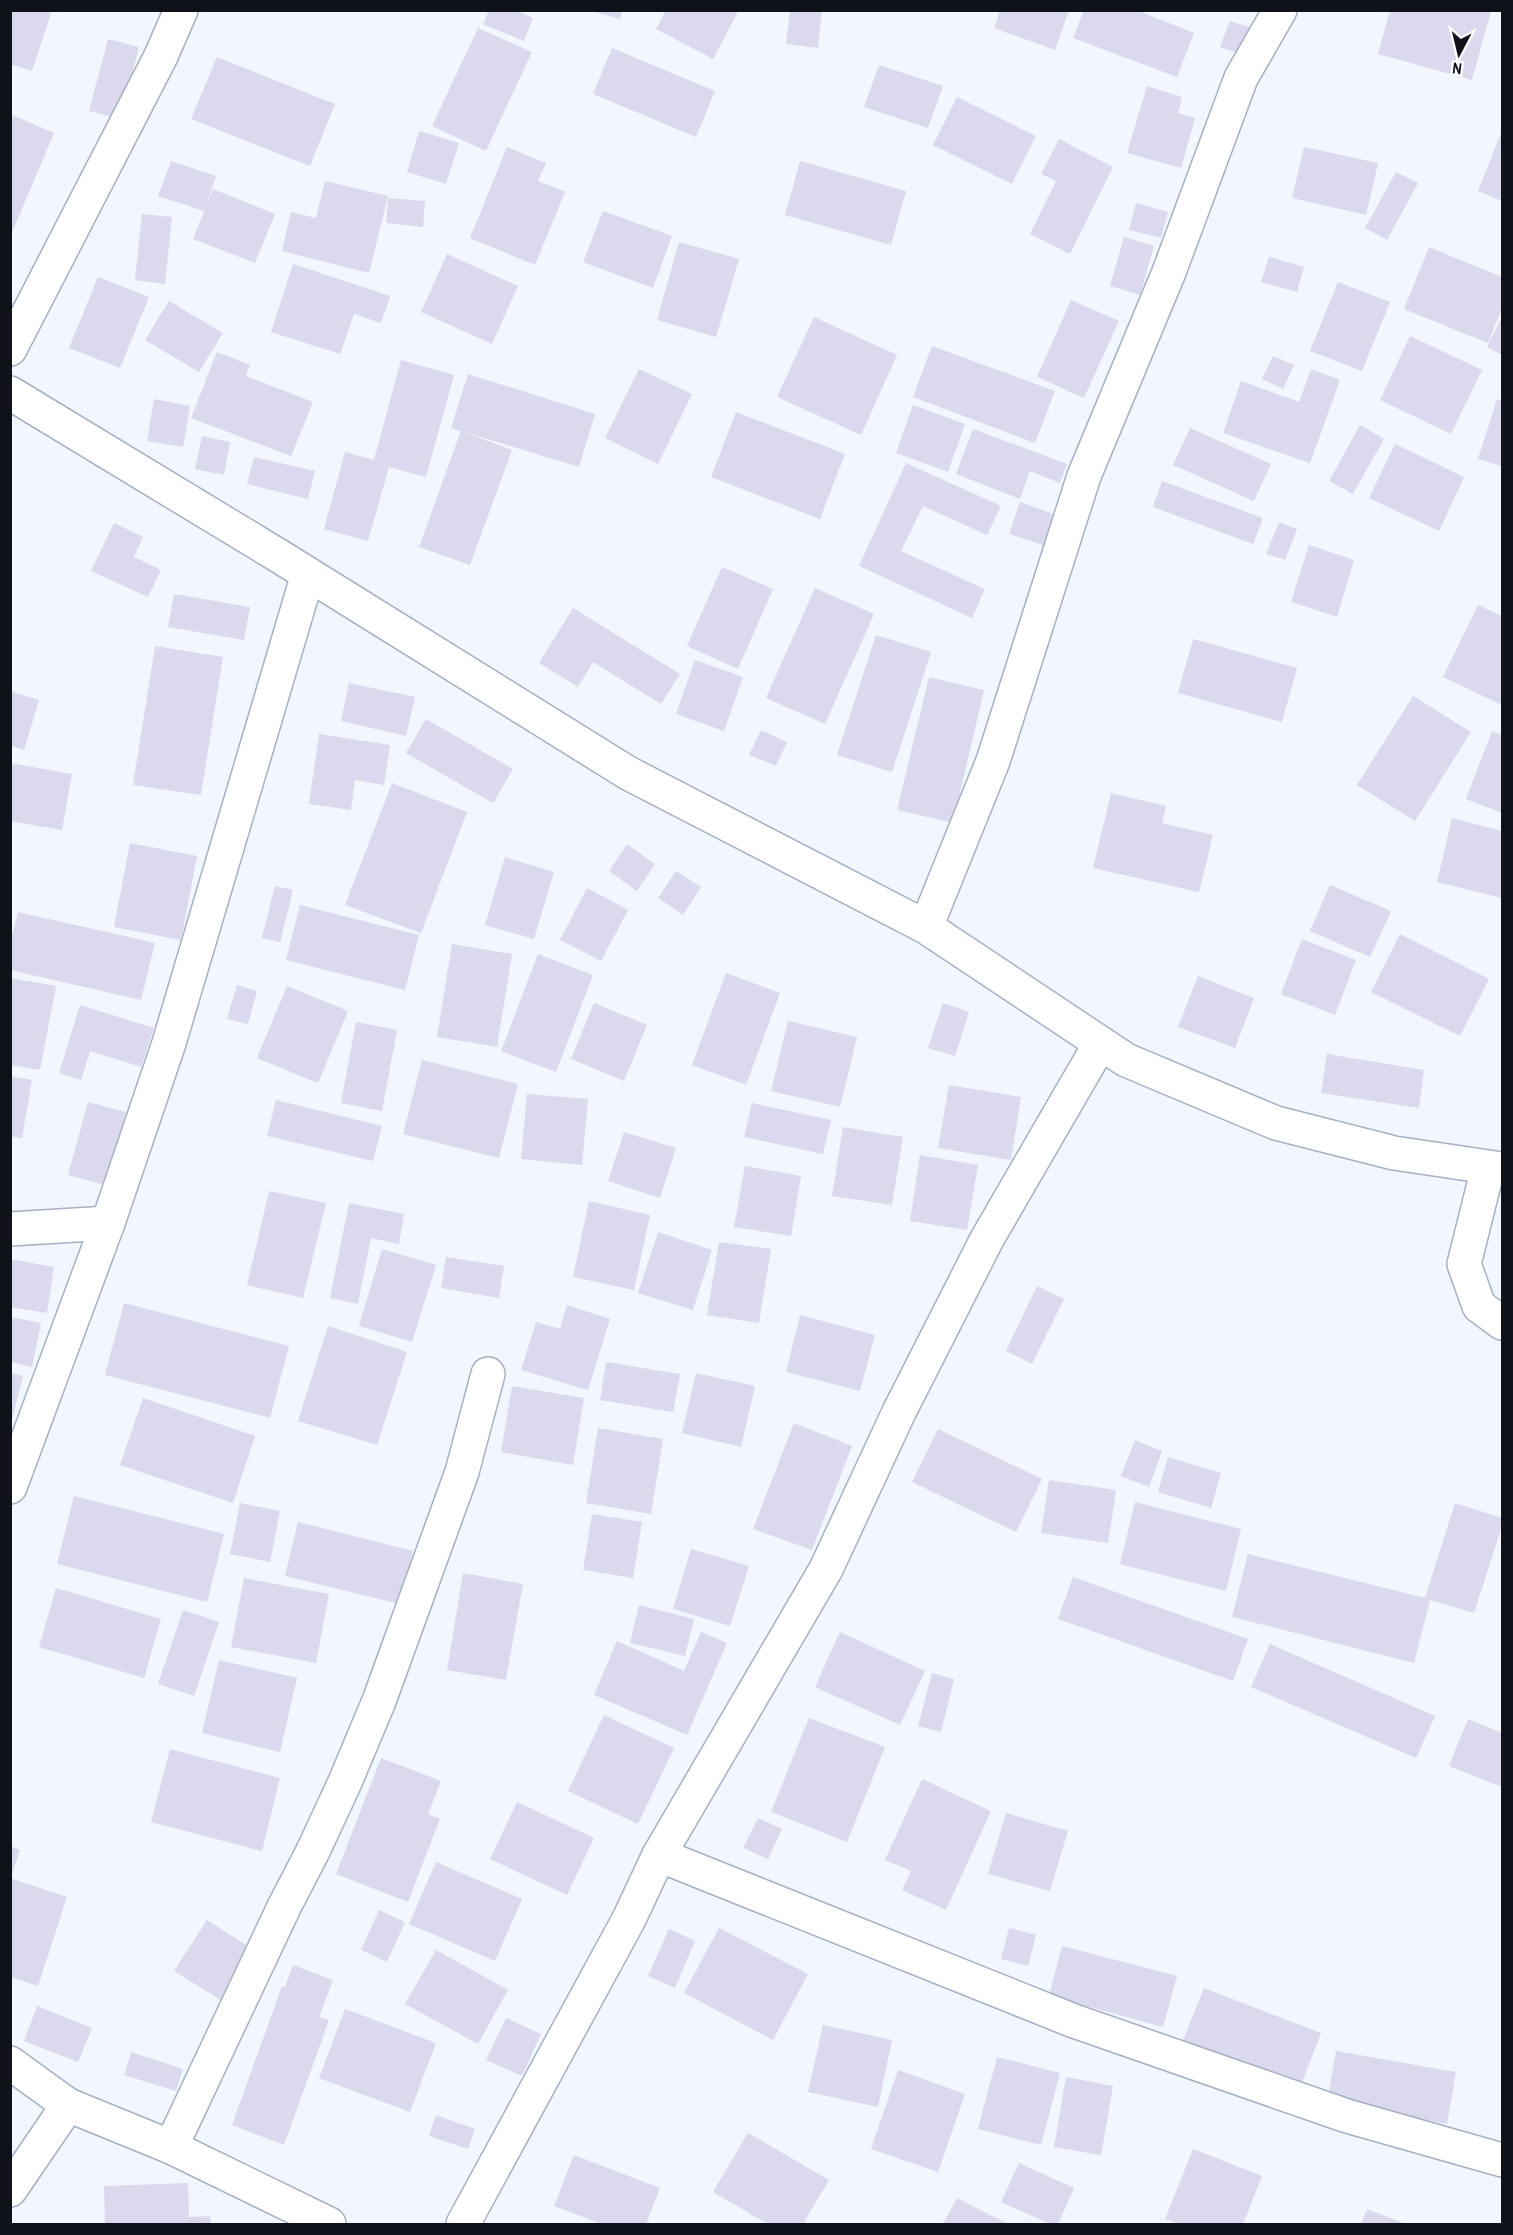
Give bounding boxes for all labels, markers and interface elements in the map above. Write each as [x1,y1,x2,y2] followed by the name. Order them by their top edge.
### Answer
[1429,24,1489,84] north arrow
[1451,57,1463,80] text: N

